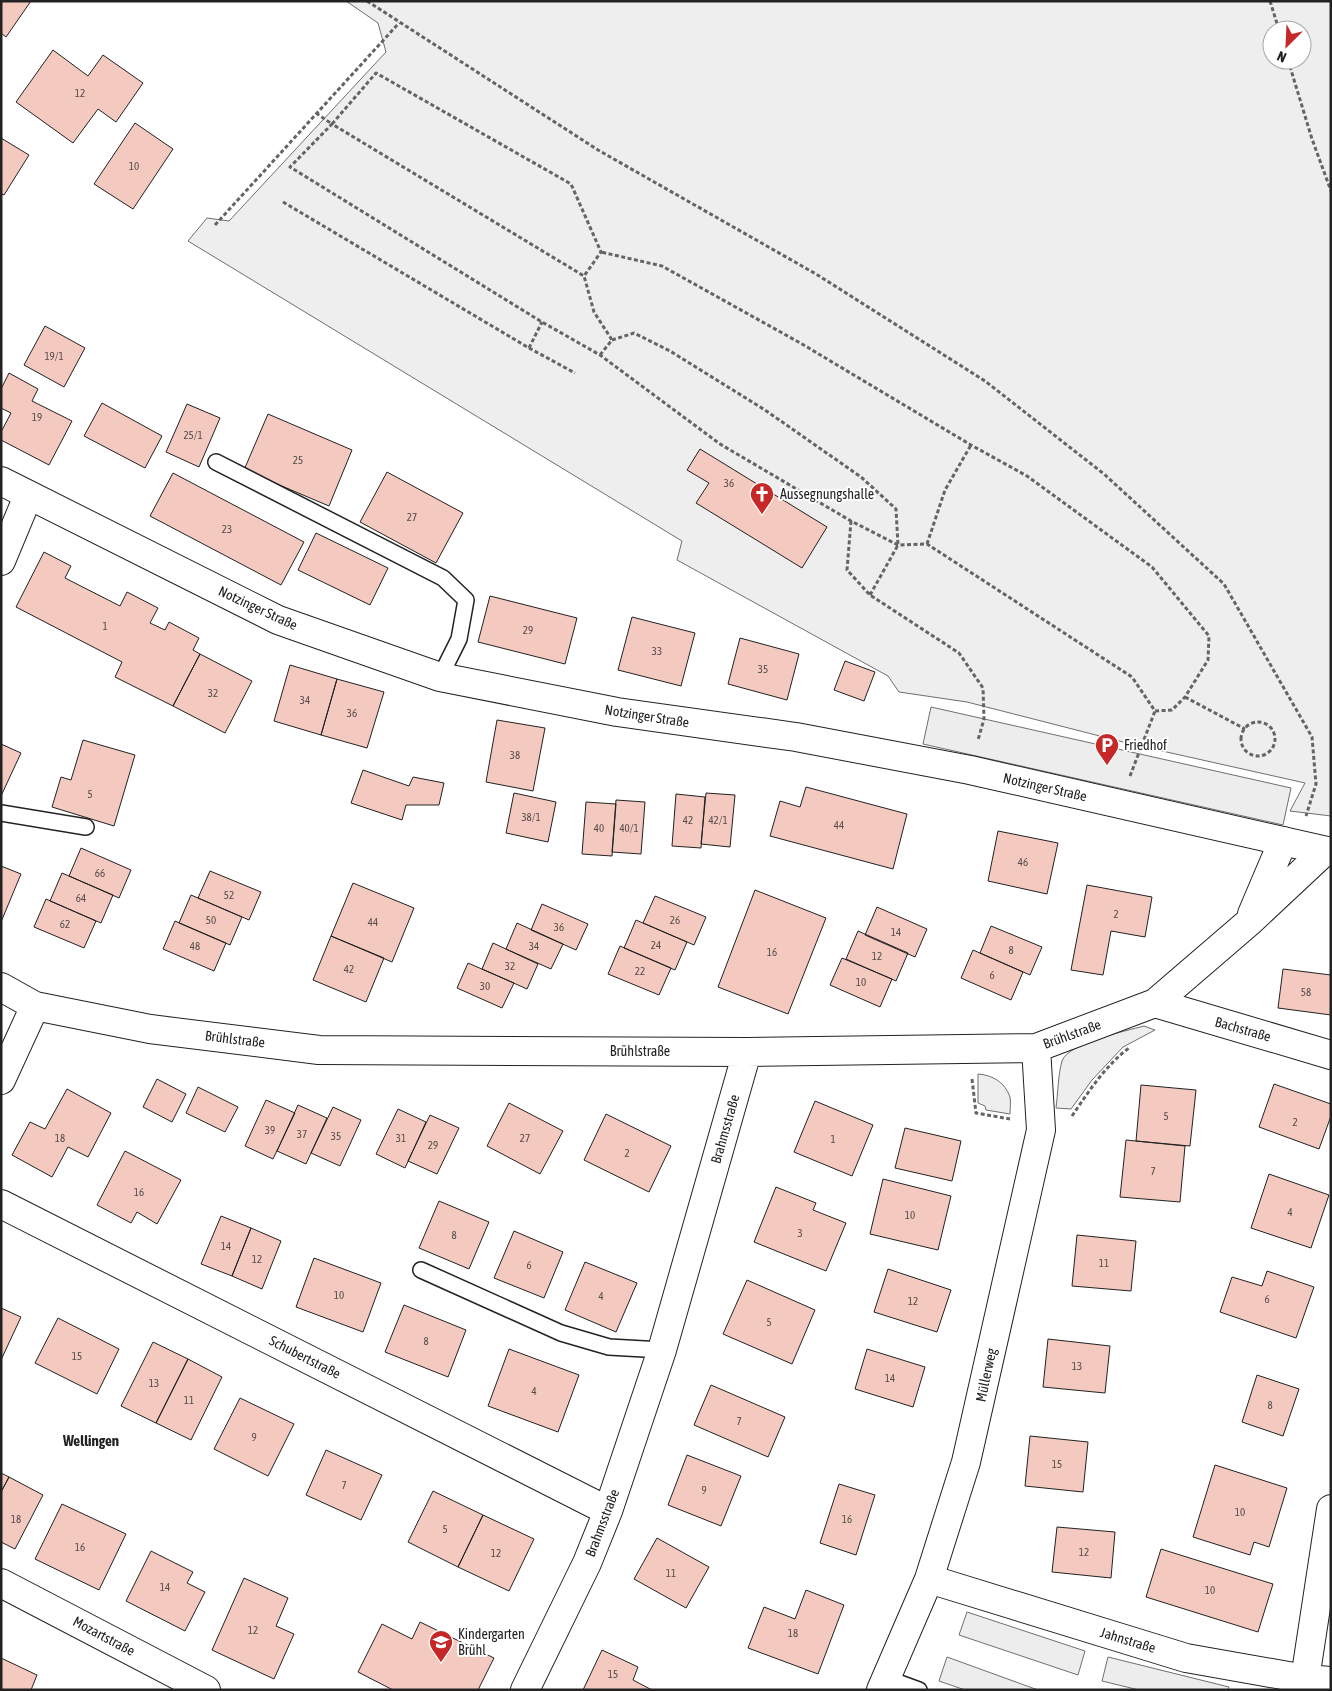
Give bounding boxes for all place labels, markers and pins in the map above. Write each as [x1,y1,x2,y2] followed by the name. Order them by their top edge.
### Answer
[749,481,775,515] church icon: Aussegnungshalle
[780,486,874,502] place label: Aussegnungshalle
[1094,732,1120,766] parking icon: Friedhof
[1124,737,1167,753] place label: Friedhof
[458,1626,525,1658] place label: Kindergarten Brühl
[428,1629,454,1663] school or university icon: Kindergarten Brühl

